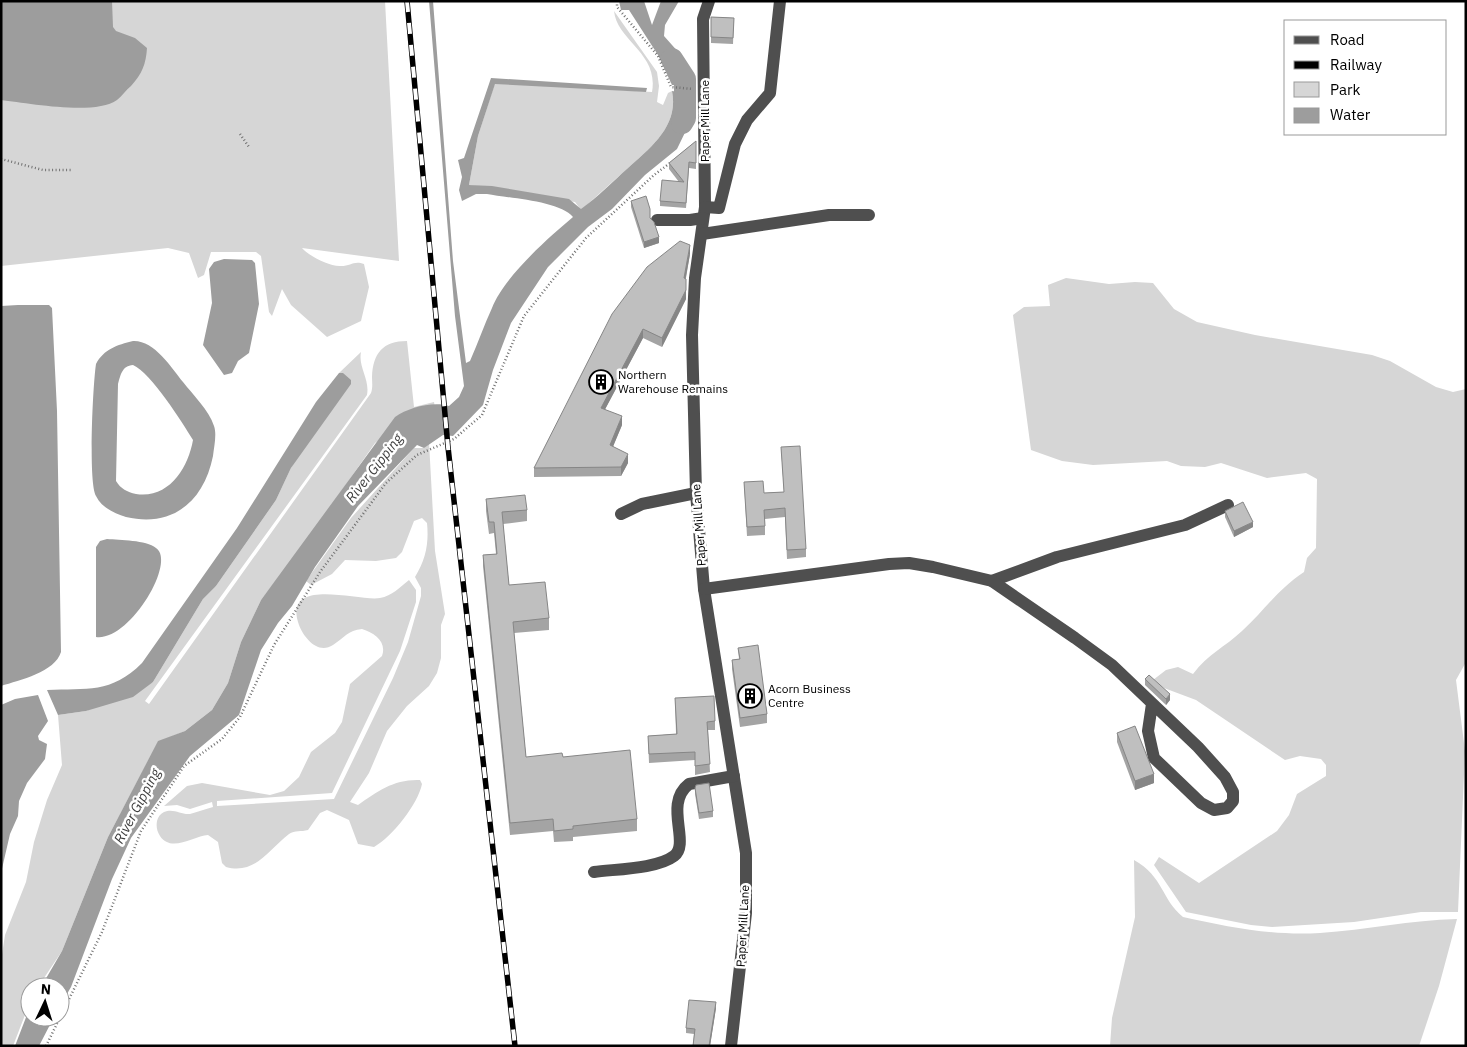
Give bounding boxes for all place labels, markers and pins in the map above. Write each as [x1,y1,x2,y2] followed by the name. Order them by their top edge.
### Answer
[618,367,728,396] place label: Northern Warehouse Remains
[588,369,614,395] building icon: Northern Warehouse Remains
[768,681,851,710] place label: Acorn Business Centre
[737,683,763,709] building icon: Acorn Business Centre

